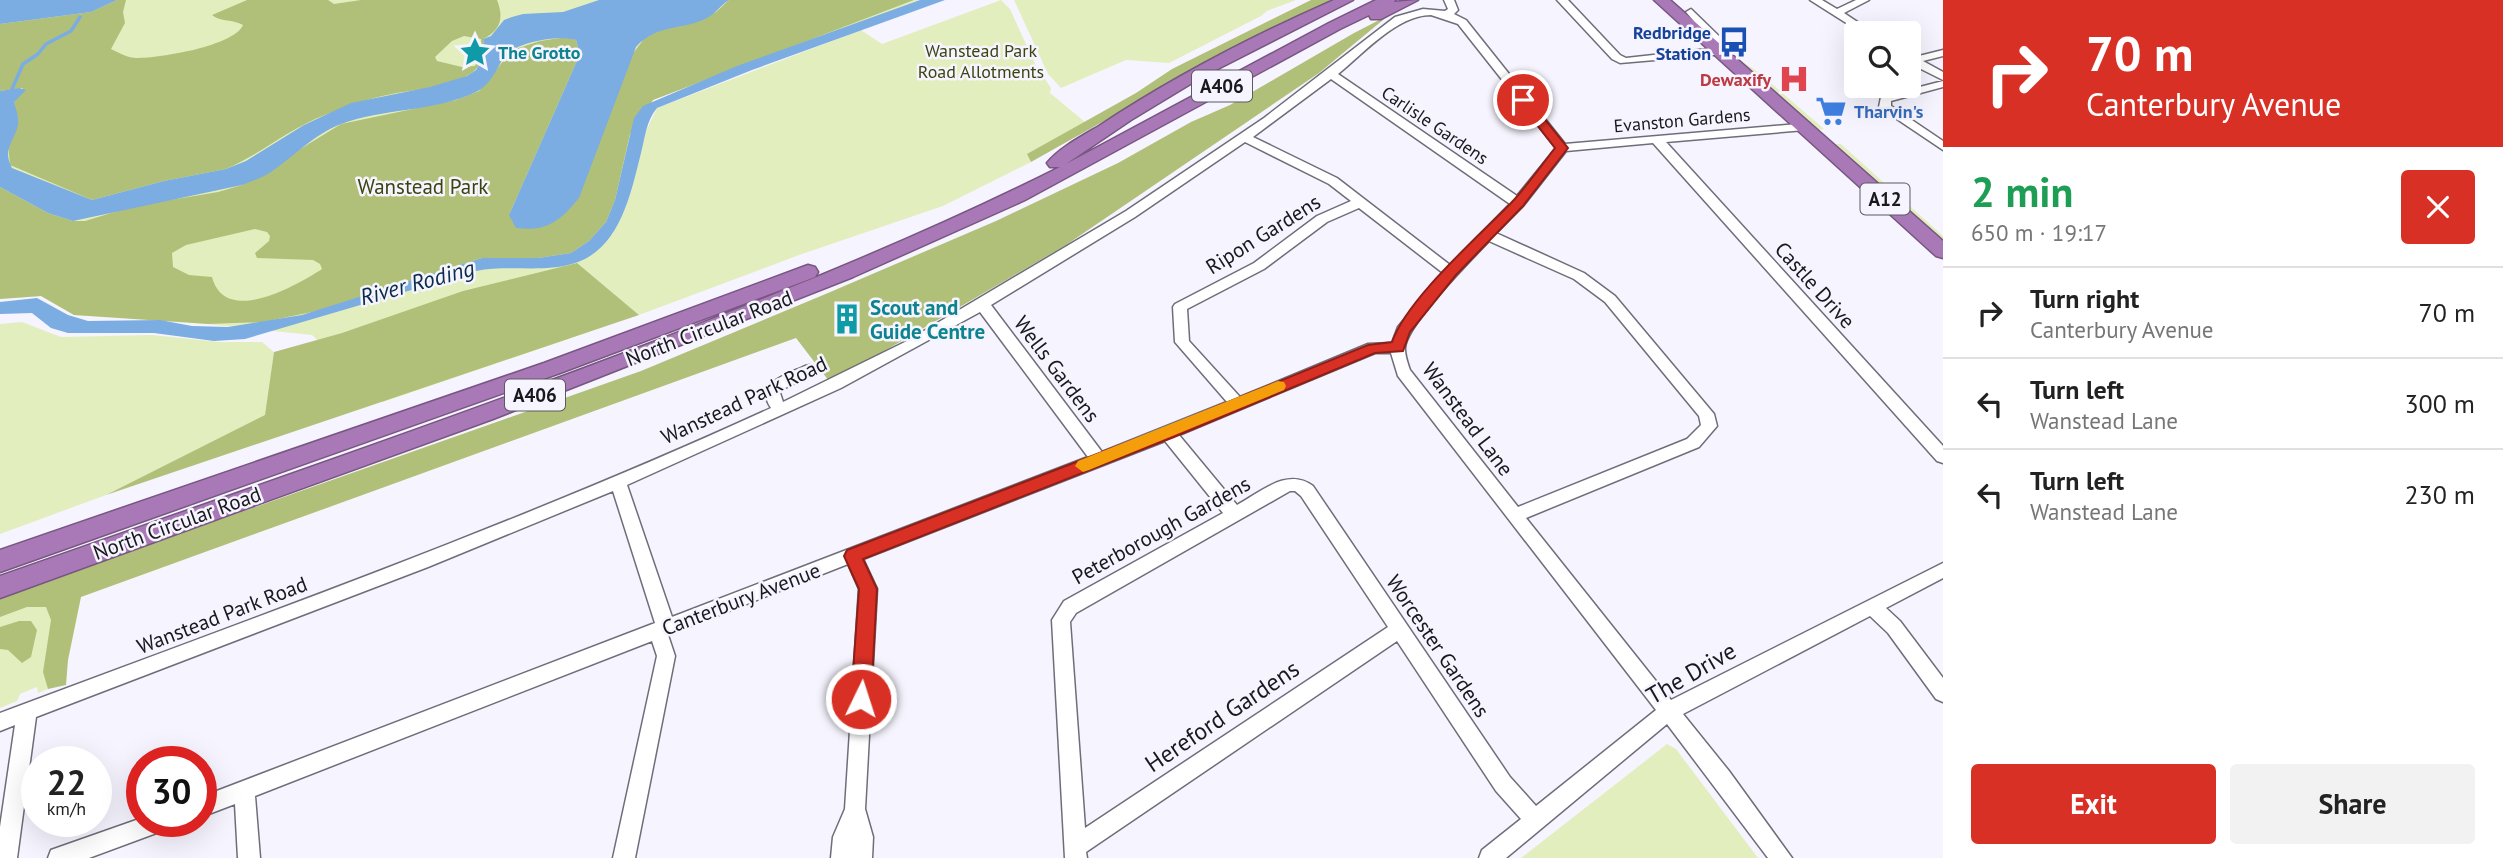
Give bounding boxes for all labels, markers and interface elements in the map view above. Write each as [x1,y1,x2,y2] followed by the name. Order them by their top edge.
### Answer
[1633,21,1711,65] place label: Redbridge Station
[1844,21,1921,98] map controls
[1844,21,1921,98] button: search
[2086,21,2193,85] text: 70 m
[1717,25,1751,59] bus stop icon: Redbridge Station
[1971,28,2062,119] icon: right
[458,35,492,69] place icon: The Grotto
[918,39,1044,83] park label: Wanstead Park Road Allotments
[498,41,581,64] place label: The Grotto
[1777,62,1811,96] hospital icon: Dewaxify
[1700,68,1771,91] place label: Dewaxify
[1493,70,1553,130] pin
[1192,71,1252,102] road number: A406
[1377,81,1493,169] street label: Carlisle Gardens
[1504,81,1542,119] icon: arrive
[2086,83,2341,125] text: Canterbury Avenue
[1814,94,1848,128] supermarket icon: Tharvin's
[1854,100,1924,123] place label: Tharvin's
[1613,103,1751,137] street label: Evanston Gardens
[1971,164,2073,219] text: 2 min
[2401,170,2475,244] button: close
[358,173,488,200] park label: Wanstead Park
[1860,183,1910,214] road number: A12
[1200,188,1326,280] street label: Ripon Gardens
[1971,218,2107,247] text: 650 m · 19:17
[1769,236,1861,334] street label: Castle Drive
[356,253,478,311] water label: River Roding
[2030,282,2139,315] text: Turn right
[622,284,796,372] street label: North Circular Road
[870,294,985,345] place label: Scout and Guide Centre
[1971,294,2009,332] icon: right
[2419,296,2475,329] text: 70 m
[830,302,864,336] building icon: Scout and Guide Centre
[1008,310,1106,428] street label: Wells Gardens
[2030,315,2214,344] text: Canterbury Avenue
[657,350,831,450] street label: Wanstead Park Road
[1417,357,1519,481] street label: Wanstead Lane
[2030,373,2124,406] text: Turn left
[505,380,565,410] road number: A406
[1971,385,2009,423] icon: left
[2404,387,2475,420] text: 300 m
[2030,406,2178,435] text: Wanstead Lane
[2030,464,2124,497] text: Turn left
[1067,470,1255,590] street label: Peterborough Gardens
[1971,476,2009,514] icon: left
[2404,478,2475,511] text: 230 m
[89,480,265,566] street label: North Circular Road
[2030,497,2178,526] text: Wanstead Lane
[658,556,824,642] street label: Canterbury Avenue
[1380,569,1496,723] street label: Worcester Gardens
[133,570,311,660] street label: Wanstead Park Road
[1640,635,1742,711] street label: The Drive
[1139,653,1305,779] street label: Hereford Gardens
[824,662,898,736] position arrow
[126,746,217,837] speed limit sign: 30
[47,759,86,805] text: 22
[1971,764,2216,844] button: Exit
[2230,764,2475,844] button: Share
[47,797,86,820] text: km/h

